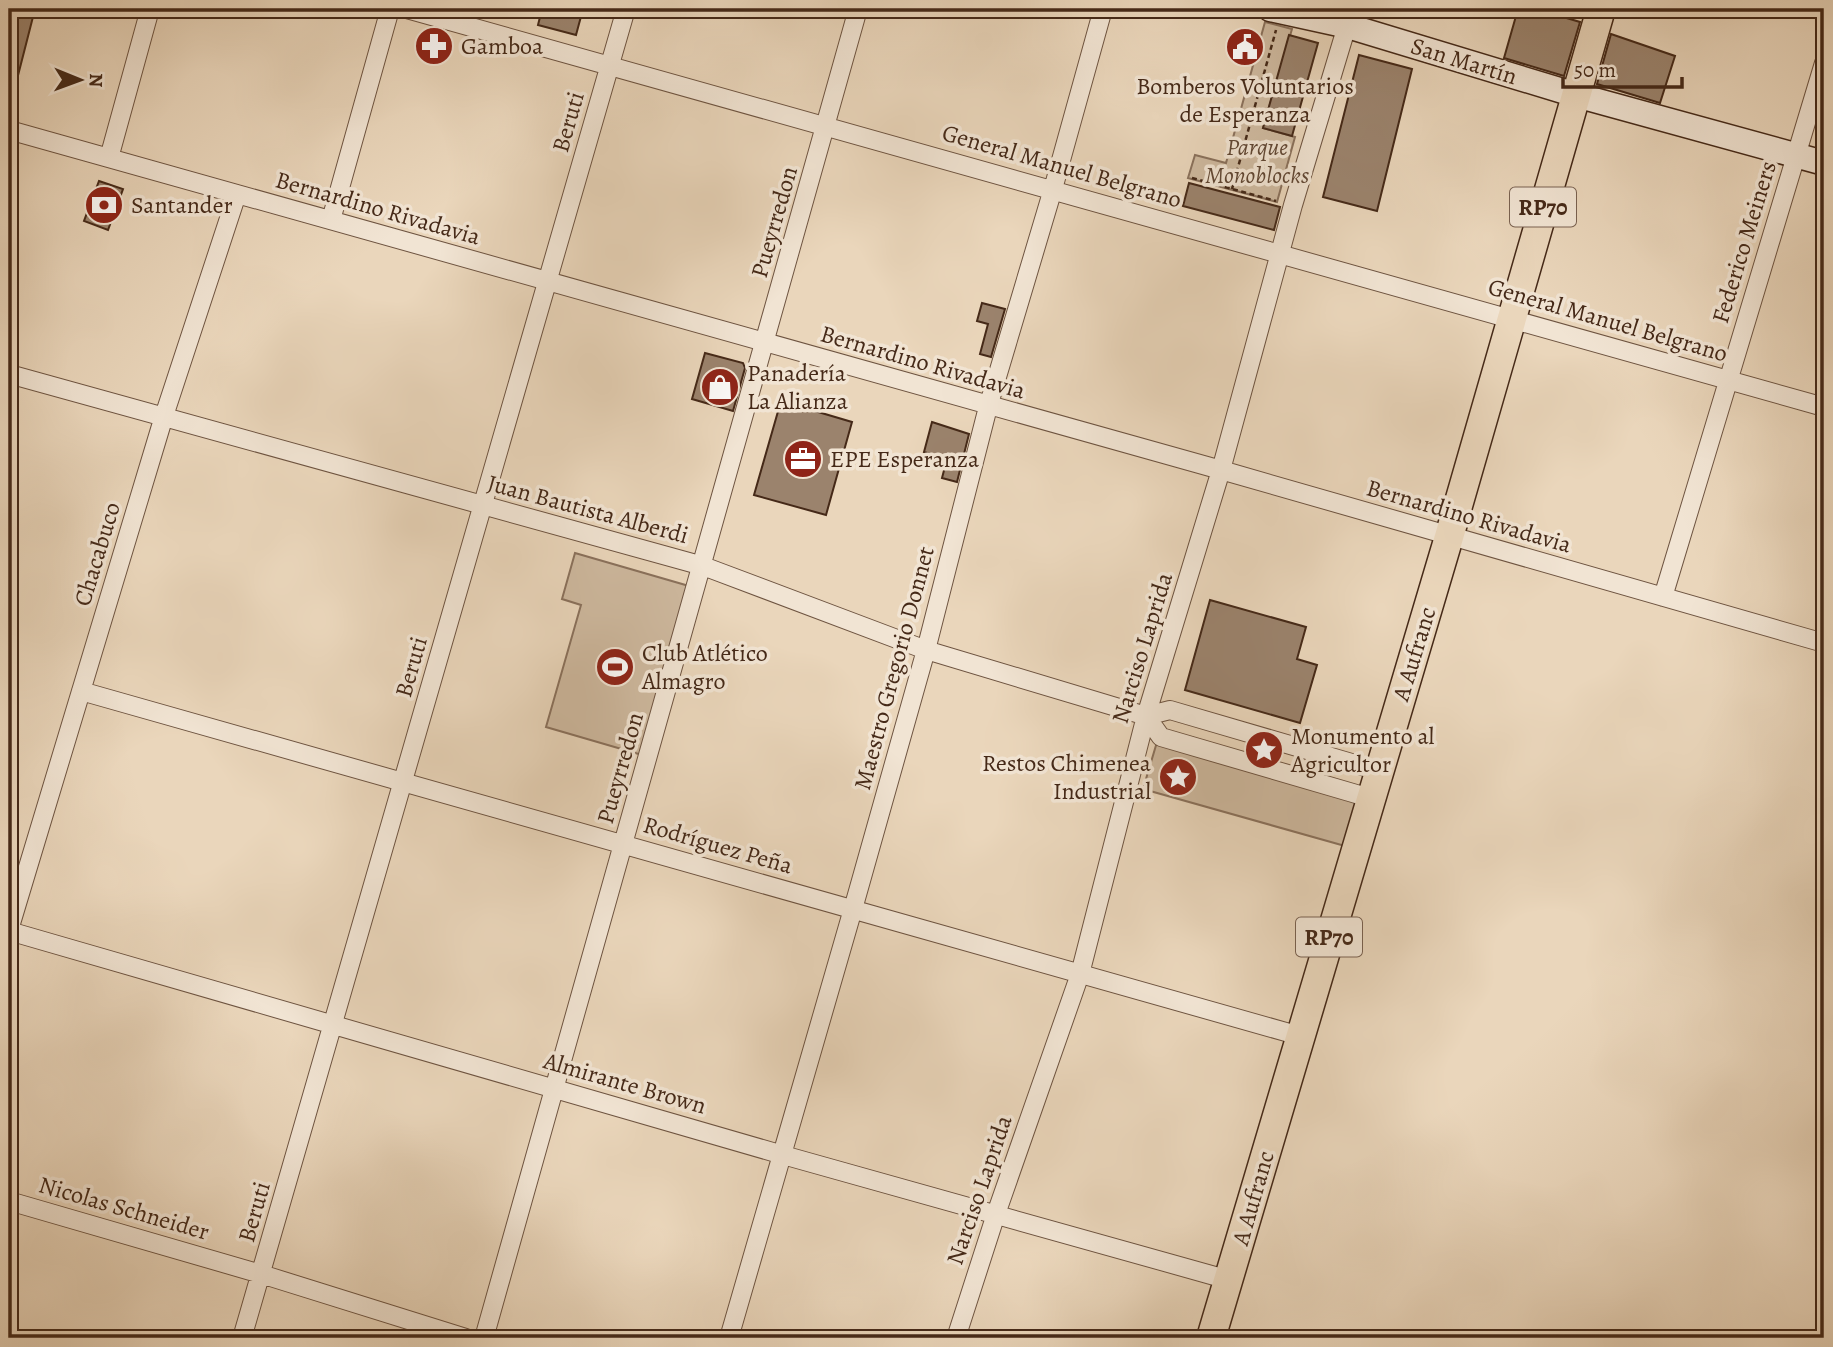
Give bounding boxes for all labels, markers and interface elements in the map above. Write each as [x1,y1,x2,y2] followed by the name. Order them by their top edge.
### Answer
[413,25,455,67] pharmacy icon: Gamboa
[1224,26,1266,68] public building icon: Bomberos Voluntarios de Esperanza
[461,30,544,62] place label: Gamboa
[1407,30,1521,92] street label: San Martín
[46,46,116,116] north arrow
[1563,46,1682,90] scale bar
[1574,56,1616,84] text: 50 m
[1136,70,1354,130] place label: Bomberos Voluntarios de Esperanza
[83,73,109,88] text: N
[544,88,592,156] street label: Beruti
[939,116,1185,216] street label: General Manuel Belgrano
[1205,131,1309,191] park label: Parque Monoblocks
[1704,157,1784,327] street label: Federico Meiners
[272,163,485,253] street label: Bernardino Rivadavia
[743,163,805,281] street label: Pueyrredon
[83,184,125,226] bank icon: Santander
[1510,188,1576,227] road number: RP70
[131,189,233,221] place label: Santander
[1485,270,1731,370] street label: General Manuel Belgrano
[817,317,1030,407] street label: Bernardino Rivadavia
[747,357,849,417] place label: Panadería La Alianza
[699,366,741,408] shop icon: Panadería La Alianza
[782,438,824,480] office icon: EPE Esperanza
[830,443,980,475] place label: EPE Esperanza
[484,467,692,551] street label: Juan Bautista Alberdi
[1363,471,1576,561] street label: Bernardino Rivadavia
[66,498,128,610] street label: Chacabuco
[846,543,942,793] street label: Maestro Gregorio Donnet
[1104,568,1180,727] street label: Narciso Laprida
[1384,603,1443,706] street label: A Aufranc
[387,633,435,701] street label: Beruti
[641,637,768,697] place label: Club Atlético Almagro
[594,646,636,688] sports icon: Club Atlético Almagro
[589,709,651,827] street label: Pueyrredon
[1290,720,1435,780] place label: Monumento al Agricultor
[1243,729,1285,771] place icon: Monumento al Agricultor
[982,747,1152,807] place label: Restos Chimenea Industrial
[1157,756,1199,798] place icon: Restos Chimenea Industrial
[640,808,797,882] street label: Rodríguez Peña
[1296,918,1362,956] road number: RP70
[539,1044,710,1121] street label: Almirante Brown
[938,1110,1020,1269] street label: Narciso Laprida
[1224,1147,1282,1250] street label: A Aufranc
[35,1168,213,1248] street label: Nicolas Schneider
[230,1178,278,1246] street label: Beruti

